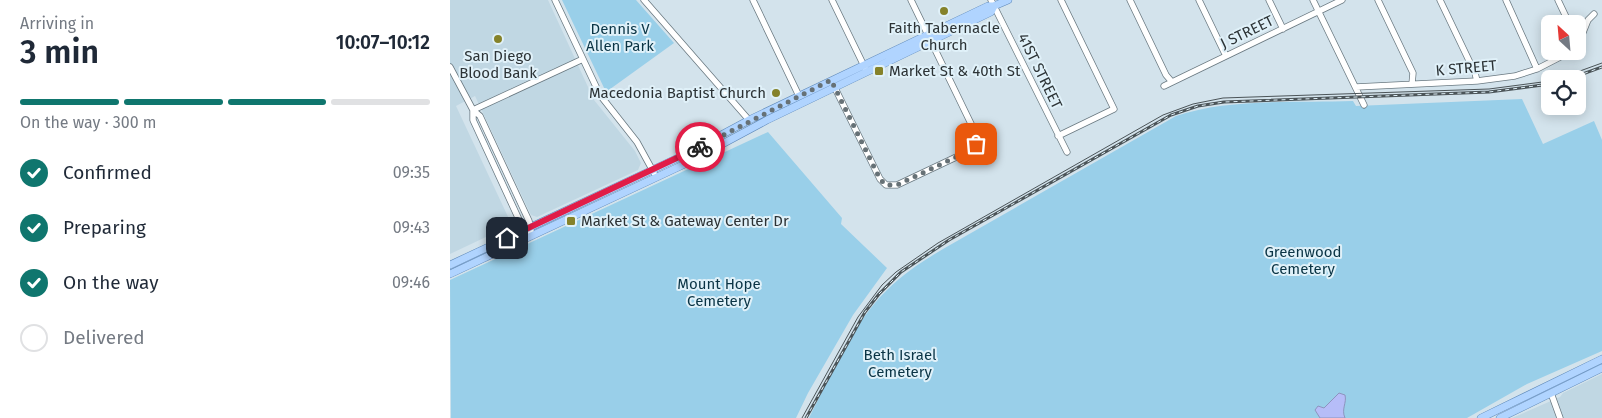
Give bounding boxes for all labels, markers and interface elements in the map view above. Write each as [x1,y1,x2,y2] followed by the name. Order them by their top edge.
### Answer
[938,5,950,17] marker: Faith Tabernacle Church
[1217,11,1277,53] street label: J STREET
[20,14,94,33] text: Arriving in
[1541,15,1586,60] north arrow
[1541,15,1586,115] map controls
[888,19,1000,54] place label: Faith Tabernacle Church
[586,20,654,55] park label: Dennis V Allen Park
[1014,30,1066,112] street label: 41ST STREET
[336,31,430,54] text: 10:07–10:12
[20,33,99,71] text: 3 min
[492,33,504,45] marker: San Diego Blood Bank
[459,47,537,82] place label: San Diego Blood Bank
[1435,56,1498,80] street label: K STREET
[889,62,1021,80] place label: Market St & 40th St
[873,65,885,77] marker: Market St & 40th St
[1541,70,1586,115] button: locate
[589,84,766,102] place label: Macedonia Baptist Church
[770,87,782,99] marker: Macedonia Baptist Church
[20,113,157,132] text: On the way · 300 m
[675,122,725,172] courier
[955,123,997,165] pin
[962,130,990,158] icon: bag
[686,133,714,161] icon: bike
[20,159,48,187] icon: check
[63,161,152,184] text: Confirmed
[393,163,430,182] text: 09:35
[581,212,789,230] place label: Market St & Gateway Center Dr
[20,214,48,242] icon: check
[565,215,577,227] marker: Market St & Gateway Center Dr
[63,216,146,239] text: Preparing
[486,217,528,259] pin
[393,218,430,237] text: 09:43
[493,224,521,252] icon: home
[1264,243,1342,278] park label: Greenwood Cemetery
[20,269,48,297] icon: check
[63,271,159,294] text: On the way
[392,273,430,292] text: 09:46
[677,275,761,310] park label: Mount Hope Cemetery
[63,326,145,349] text: Delivered
[864,346,937,381] park label: Beth Israel Cemetery

